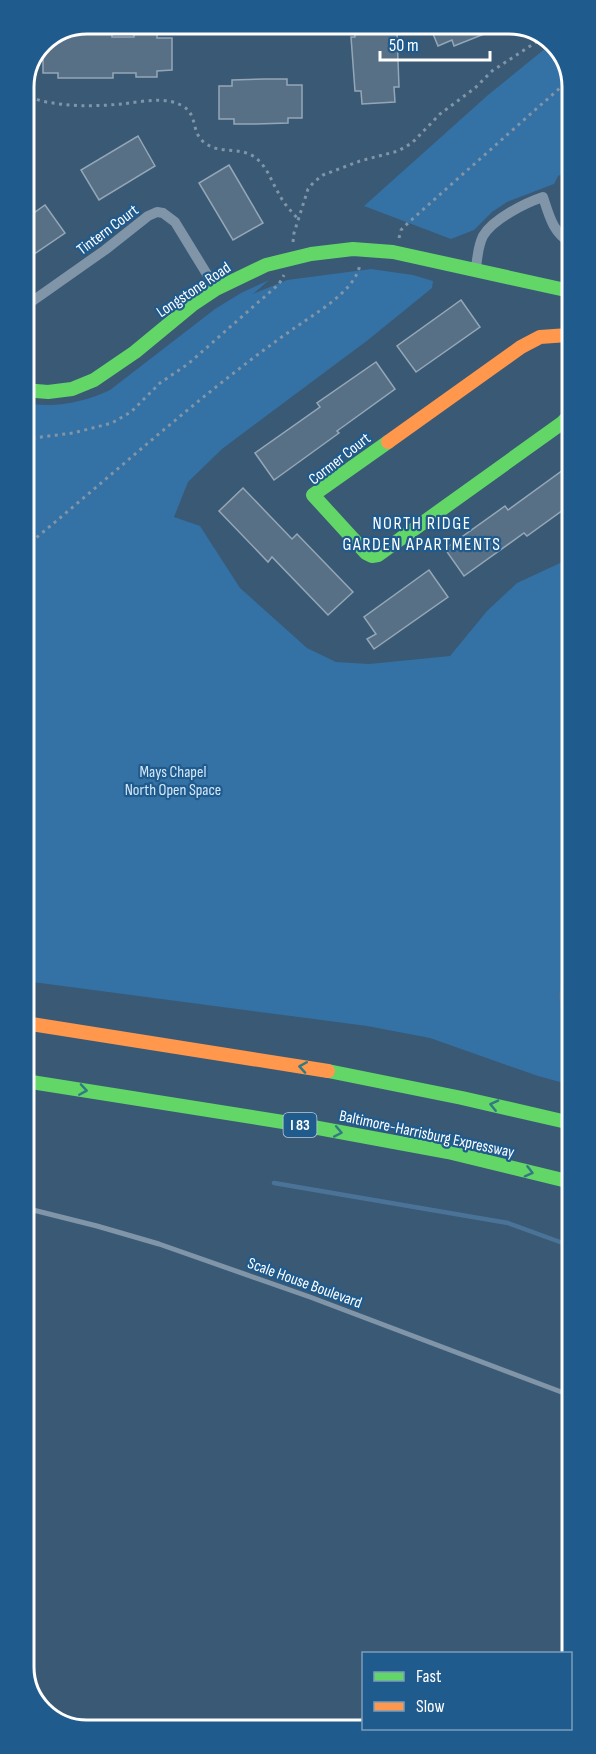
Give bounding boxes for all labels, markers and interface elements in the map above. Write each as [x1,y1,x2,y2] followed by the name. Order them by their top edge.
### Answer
[380,24,490,62] scale bar
[389,35,419,56] text: 50 m
[73,201,143,260] street label: Tintern Court
[153,259,234,322] street label: Longstone Road
[305,429,375,489] street label: Cormer Court
[343,513,502,555] district label: NORTH RIDGE GARDEN APARTMENTS
[125,763,221,800] park label: Mays Chapel North Open Space
[298,1061,308,1074] one-way arrow
[79,1084,88,1096] one-way arrow
[489,1100,499,1113] one-way arrow
[337,1107,516,1162] street label: Baltimore-Harrisburg Expressway
[284,1113,316,1137] road number: I 83
[332,1125,342,1138] one-way arrow
[523,1164,533,1177] one-way arrow
[245,1254,364,1313] street label: Scale House Boulevard
[362,1652,572,1730] legend
[416,1666,442,1687] text: Fast
[416,1696,445,1717] text: Slow

